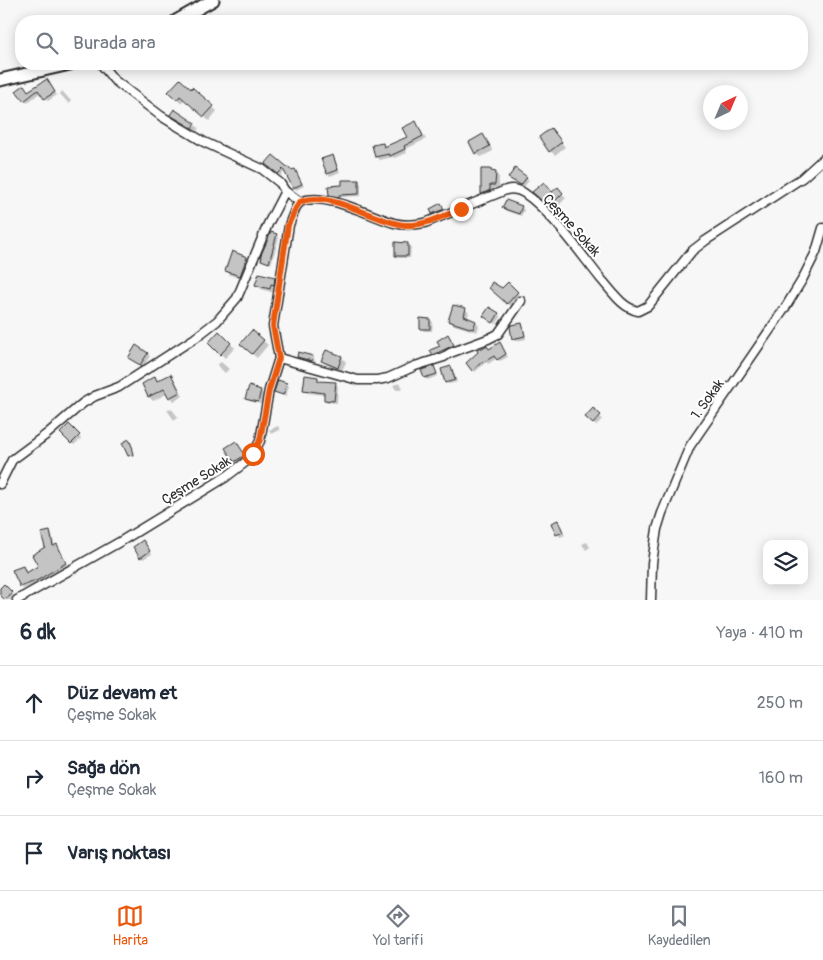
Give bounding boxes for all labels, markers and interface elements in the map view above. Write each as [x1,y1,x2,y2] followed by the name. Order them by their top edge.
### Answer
[15,15,808,70] search box
[33,29,61,57] icon: search
[73,31,156,55] text: Burada ara
[703,85,748,130] north arrow
[539,191,604,260] street label: Çeşme Sokak
[450,198,473,221] route end
[687,376,728,423] street label: 1. Sokak
[242,443,265,466] route start
[159,452,234,508] street label: Çeşme Sokak
[763,540,808,585] map controls
[763,540,808,585] button: layers
[20,619,56,646] text: 6 dk
[716,623,803,643] text: Yaya · 410 m
[67,681,177,705] text: Düz devam et
[20,689,48,717] icon: ahead
[757,693,803,713] text: 250 m
[67,705,156,725] text: Çeşme Sokak
[67,756,140,780] text: Sağa dön
[20,764,48,792] icon: right
[759,768,803,788] text: 160 m
[67,780,156,800] text: Çeşme Sokak
[20,839,48,867] icon: arrive
[67,841,171,865] text: Varış noktası
[112,902,148,949] tab: Harita
[373,902,423,949] tab: Yol tarifi
[648,902,711,949] tab: Kaydedilen

